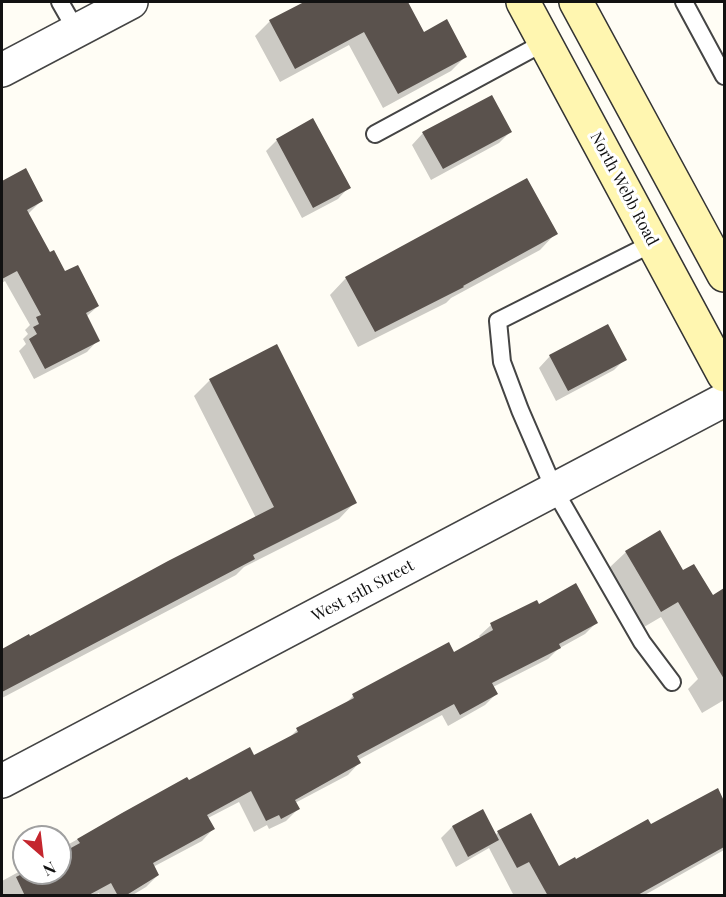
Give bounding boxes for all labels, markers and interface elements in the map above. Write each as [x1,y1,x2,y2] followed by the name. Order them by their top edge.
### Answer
[586,129,662,249] street label: North Webb Road
[309,556,417,626] street label: West 15th Street
[12,825,72,885] north arrow
[40,858,60,882] text: N

